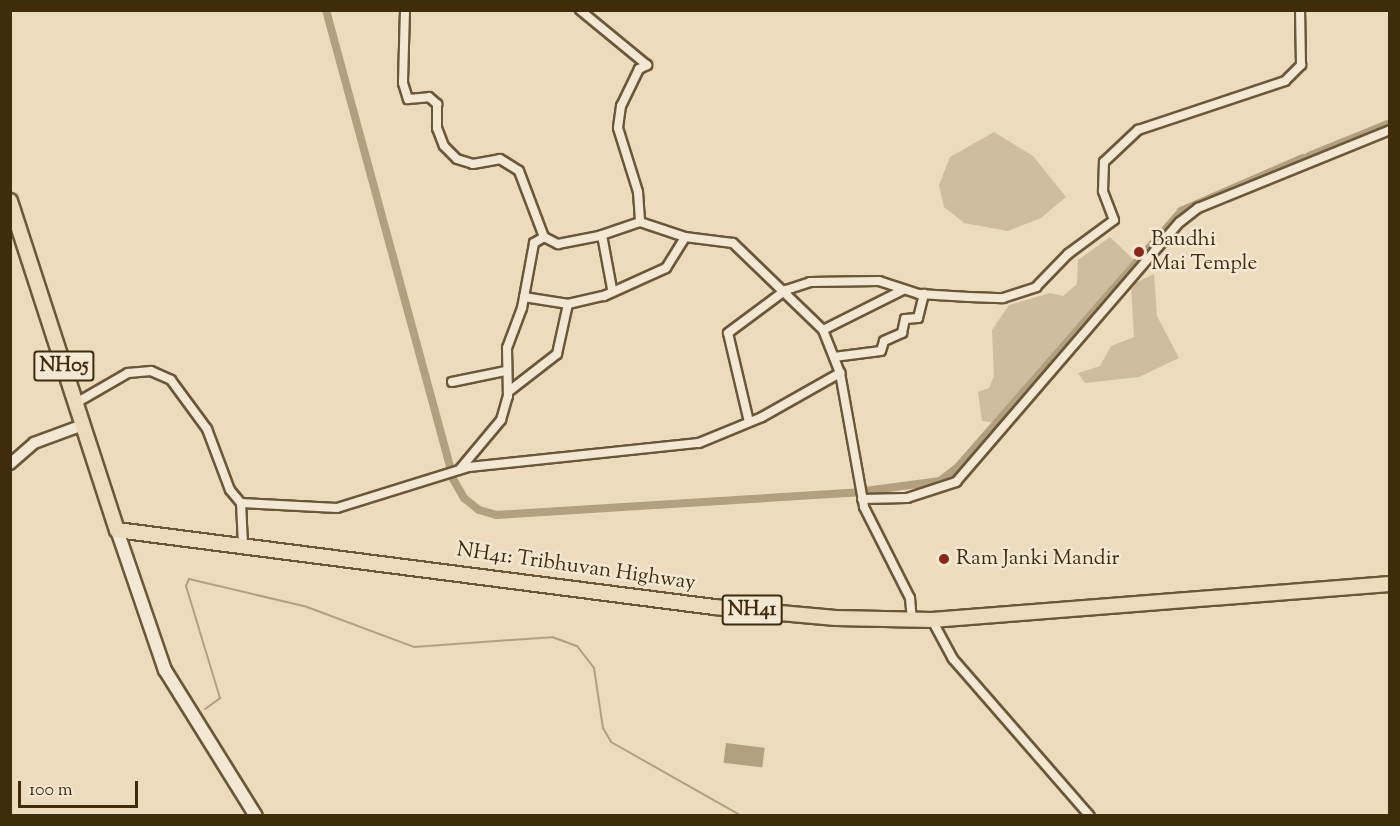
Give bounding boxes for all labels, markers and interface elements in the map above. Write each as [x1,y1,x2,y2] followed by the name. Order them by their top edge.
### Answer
[1151,227,1257,277] place label: Baudhi Mai Temple
[1132,245,1146,259] marker: Baudhi Mai Temple
[32,349,96,383] road number: NH05
[455,538,697,596] street label: NH41: Tribhuvan Highway
[956,546,1119,572] place label: Ram Janki Mandir
[937,552,951,566] marker: Ram Janki Mandir
[720,593,783,627] road number: NH41
[21,769,141,807] scale bar
[29,778,73,804] text: 100 m

